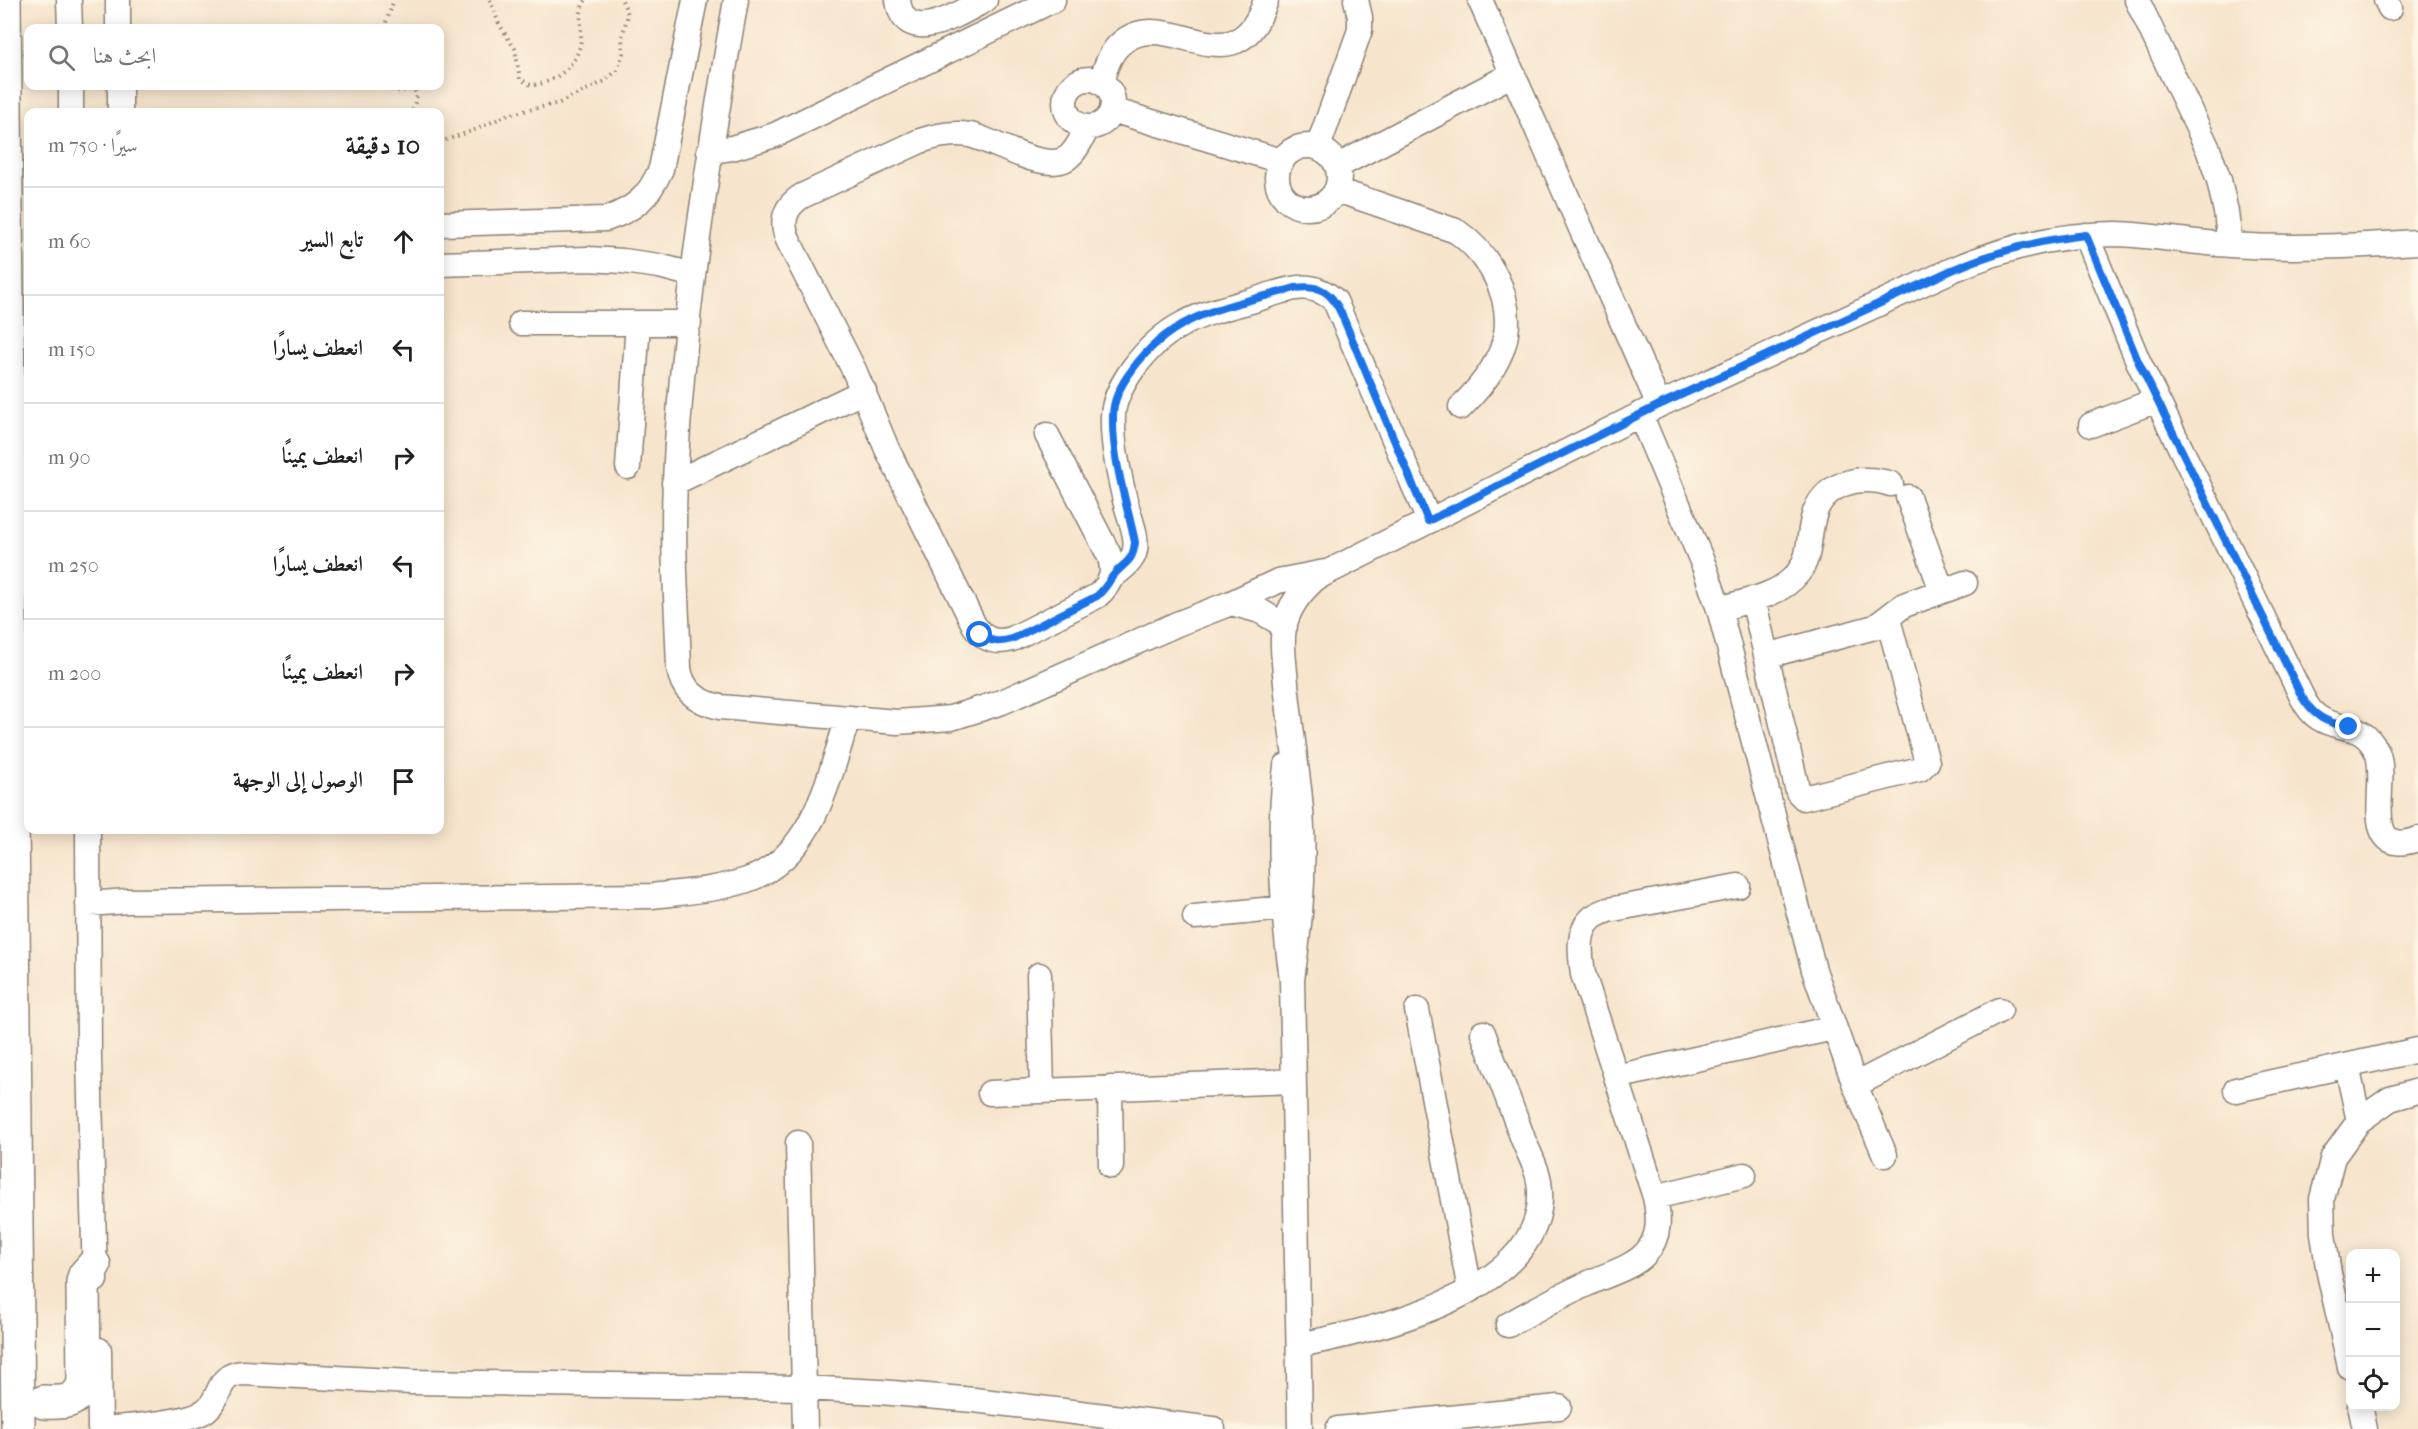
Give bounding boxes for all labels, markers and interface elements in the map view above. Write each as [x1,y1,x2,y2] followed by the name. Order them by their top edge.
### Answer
[24,24,444,90] search box
[45,41,78,74] icon: search
[93,43,156,69] text: ابحث هنا
[346,130,420,161] text: 10 دقيقة
[48,134,138,157] text: سيرًا · 750 m
[387,225,420,258] icon: ahead
[301,227,363,253] text: تابع السير
[48,230,91,253] text: 60 m
[387,333,420,366] icon: left
[273,335,363,361] text: انعطف يسارًا
[48,338,96,361] text: 150 m
[387,441,420,474] icon: right
[282,443,363,469] text: انعطف يمينًا
[48,446,90,469] text: 90 m
[387,549,420,582] icon: left
[273,551,363,577] text: انعطف يسارًا
[48,554,99,577] text: 250 m
[966,621,992,647] route start
[387,657,420,690] icon: right
[282,659,363,685] text: انعطف يمينًا
[48,662,101,685] text: 200 m
[2335,713,2361,739] route end
[387,765,420,798] icon: arrive
[233,767,363,793] text: الوصول إلى الوجهة
[2346,1249,2400,1411] map controls
[2346,1249,2400,1303] button: +
[2346,1303,2400,1357] button: −
[2346,1357,2400,1411] button: locate

